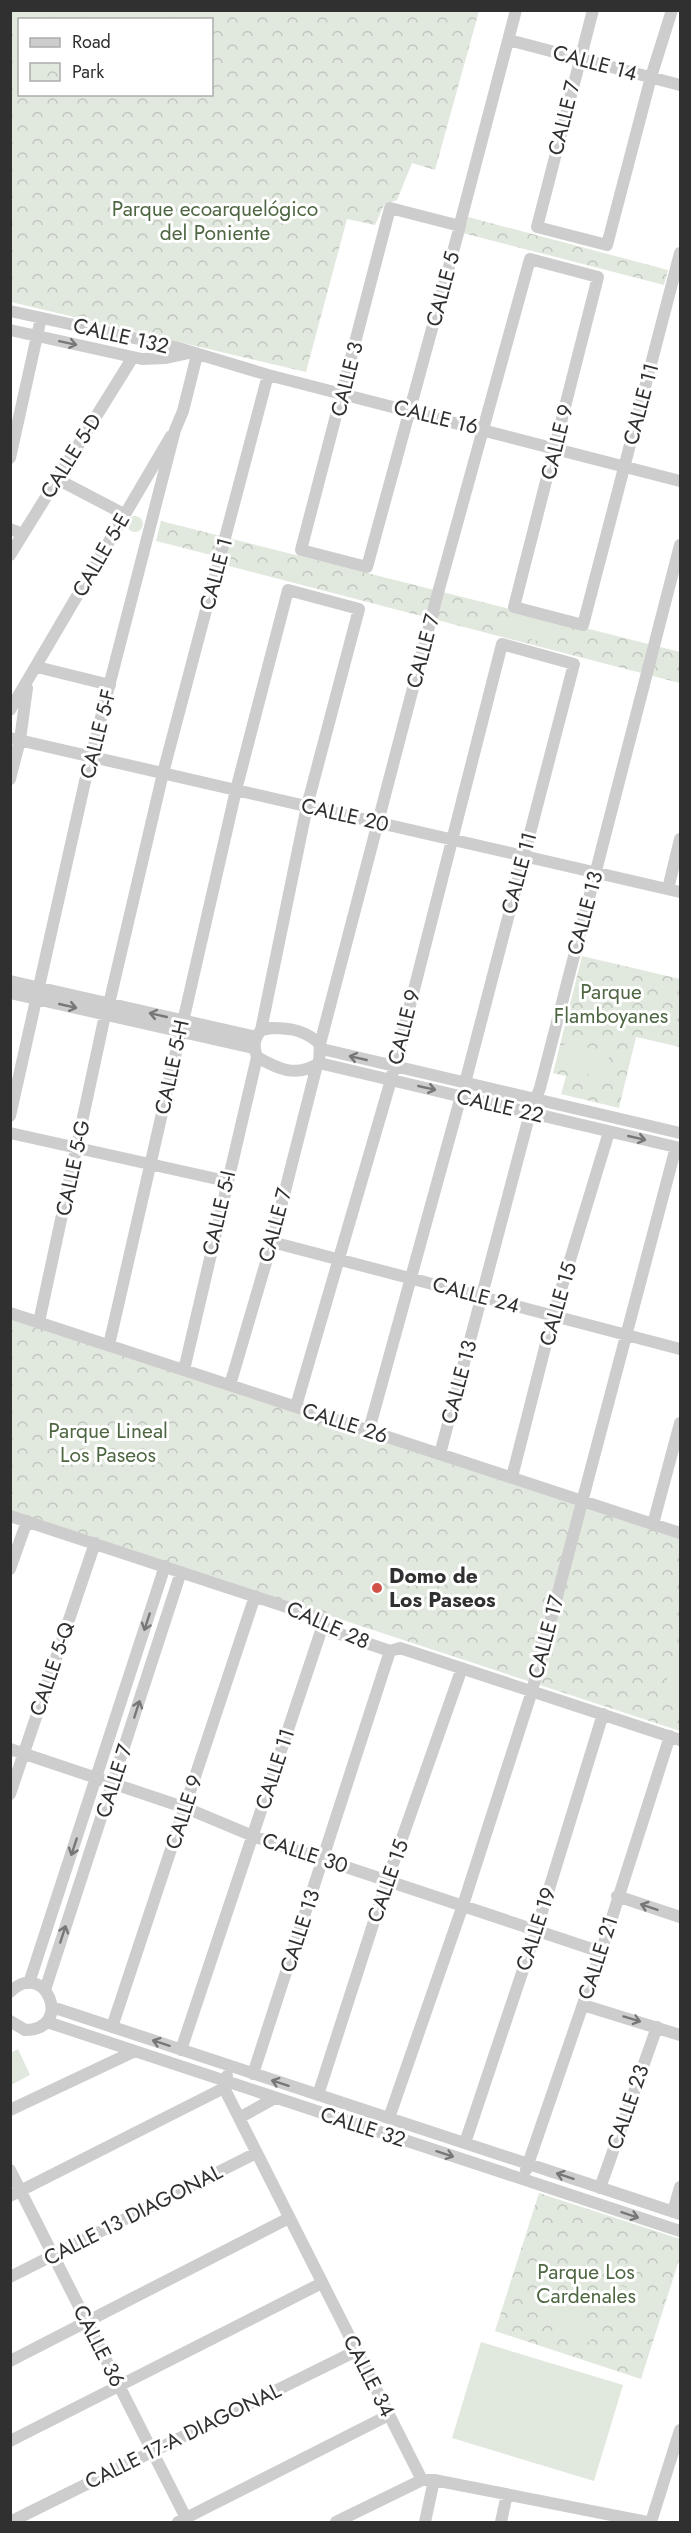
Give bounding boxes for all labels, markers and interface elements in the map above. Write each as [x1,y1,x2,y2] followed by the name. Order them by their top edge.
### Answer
[18,18,213,96] legend
[72,29,111,55] text: Road
[549,37,641,89] street label: CALLE 14
[72,59,104,85] text: Park
[540,78,588,158] street label: CALLE 7
[112,194,318,248] park label: Parque ecoarquelógico del Poniente
[419,248,467,330] street label: CALLE 5
[70,310,172,362] street label: CALLE 132
[58,338,77,350] one-way arrow
[323,338,371,420] street label: CALLE 3
[616,360,666,448] street label: CALLE 11
[391,392,481,442] street label: CALLE 16
[533,401,581,483] street label: CALLE 9
[33,408,109,504] street label: CALLE 5-D
[65,507,137,603] street label: CALLE 5-E
[192,534,240,614] street label: CALLE 1
[399,611,447,691] street label: CALLE 7
[72,686,124,782] street label: CALLE 5-F
[298,790,392,840] street label: CALLE 20
[494,829,544,917] street label: CALLE 11
[559,868,611,958] street label: CALLE 13
[554,977,668,1031] park label: Parque Flamboyanes
[380,986,428,1068] street label: CALLE 9
[57,1001,77,1012] one-way arrow
[148,1009,168,1020] one-way arrow
[147,1017,197,1117] street label: CALLE 5-H
[348,1052,368,1063] one-way arrow
[453,1081,547,1131] street label: CALLE 22
[417,1083,436,1095] one-way arrow
[48,1117,98,1219] street label: CALLE 5-G
[627,1133,646,1145] one-way arrow
[195,1168,243,1258] street label: CALLE 5-I
[251,1185,299,1265] street label: CALLE 7
[532,1259,584,1349] street label: CALLE 15
[429,1269,523,1321] street label: CALLE 24
[433,1337,485,1427] street label: CALLE 13
[298,1395,392,1451] street label: CALLE 26
[48,1416,168,1470] park label: Parque Lineal Los Paseos
[389,1561,496,1615] place label: Domo de Los Paseos
[370,1581,384,1595] marker: Domo de Los Paseos
[520,1592,572,1682] street label: CALLE 17
[282,1593,374,1657] street label: CALLE 28
[141,1612,152,1631] one-way arrow
[22,1618,82,1720] street label: CALLE 5-Q
[132,1700,143,1719] one-way arrow
[248,1725,302,1813] street label: CALLE 11
[88,1740,140,1822] street label: CALLE 7
[158,1771,210,1853] street label: CALLE 9
[258,1825,352,1881] street label: CALLE 30
[360,1835,416,1927] street label: CALLE 15
[67,1837,78,1856] one-way arrow
[508,1883,564,1975] street label: CALLE 19
[273,1886,327,1976] street label: CALLE 13
[640,1900,659,1911] one-way arrow
[570,1912,626,2004] street label: CALLE 21
[59,1925,70,1944] one-way arrow
[622,2014,641,2025] one-way arrow
[152,2037,171,2048] one-way arrow
[599,2060,657,2154] street label: CALLE 23
[271,2076,290,2087] one-way arrow
[316,2099,410,2155] street label: CALLE 32
[435,2149,454,2160] one-way arrow
[38,2157,228,2273] street label: CALLE 13 DIAGONAL
[556,2170,575,2181] one-way arrow
[620,2210,639,2221] one-way arrow
[536,2257,636,2311] park label: Parque Los Cardenales
[66,2300,132,2392] street label: CALLE 36
[336,2330,402,2422] street label: CALLE 34
[80,2375,287,2497] street label: CALLE 17-A DIAGONAL

